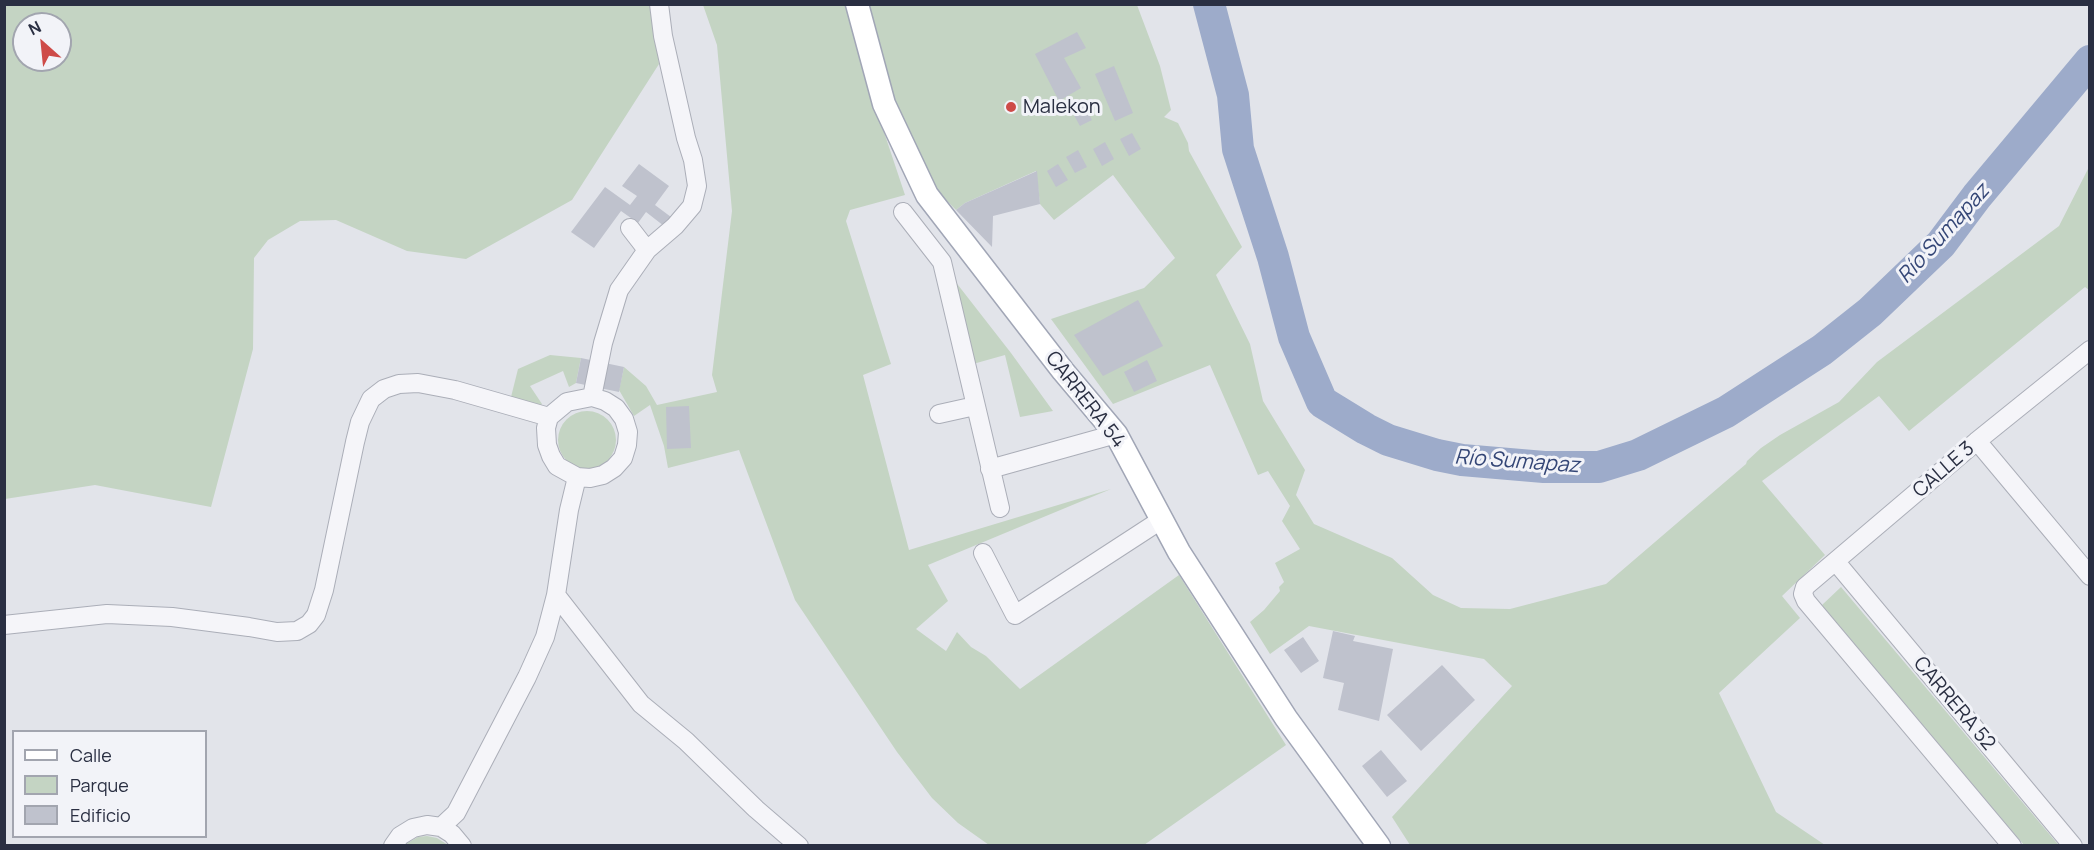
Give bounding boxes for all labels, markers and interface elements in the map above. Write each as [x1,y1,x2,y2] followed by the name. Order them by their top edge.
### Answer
[12,12,72,72] north arrow
[25,15,45,40] text: N
[1023,95,1101,119] place label: Malekon
[1004,100,1018,114] marker: Malekon
[1893,179,1995,289] water label: Río Sumapaz
[1040,347,1130,453] street label: CARRERA 54
[1908,437,1980,503] street label: CALLE 3
[1454,445,1580,479] water label: Río Sumapaz
[1908,652,2000,756] street label: CARRERA 52
[12,730,207,838] legend
[70,743,112,767] text: Calle
[70,773,129,797] text: Parque
[70,803,131,827] text: Edificio

